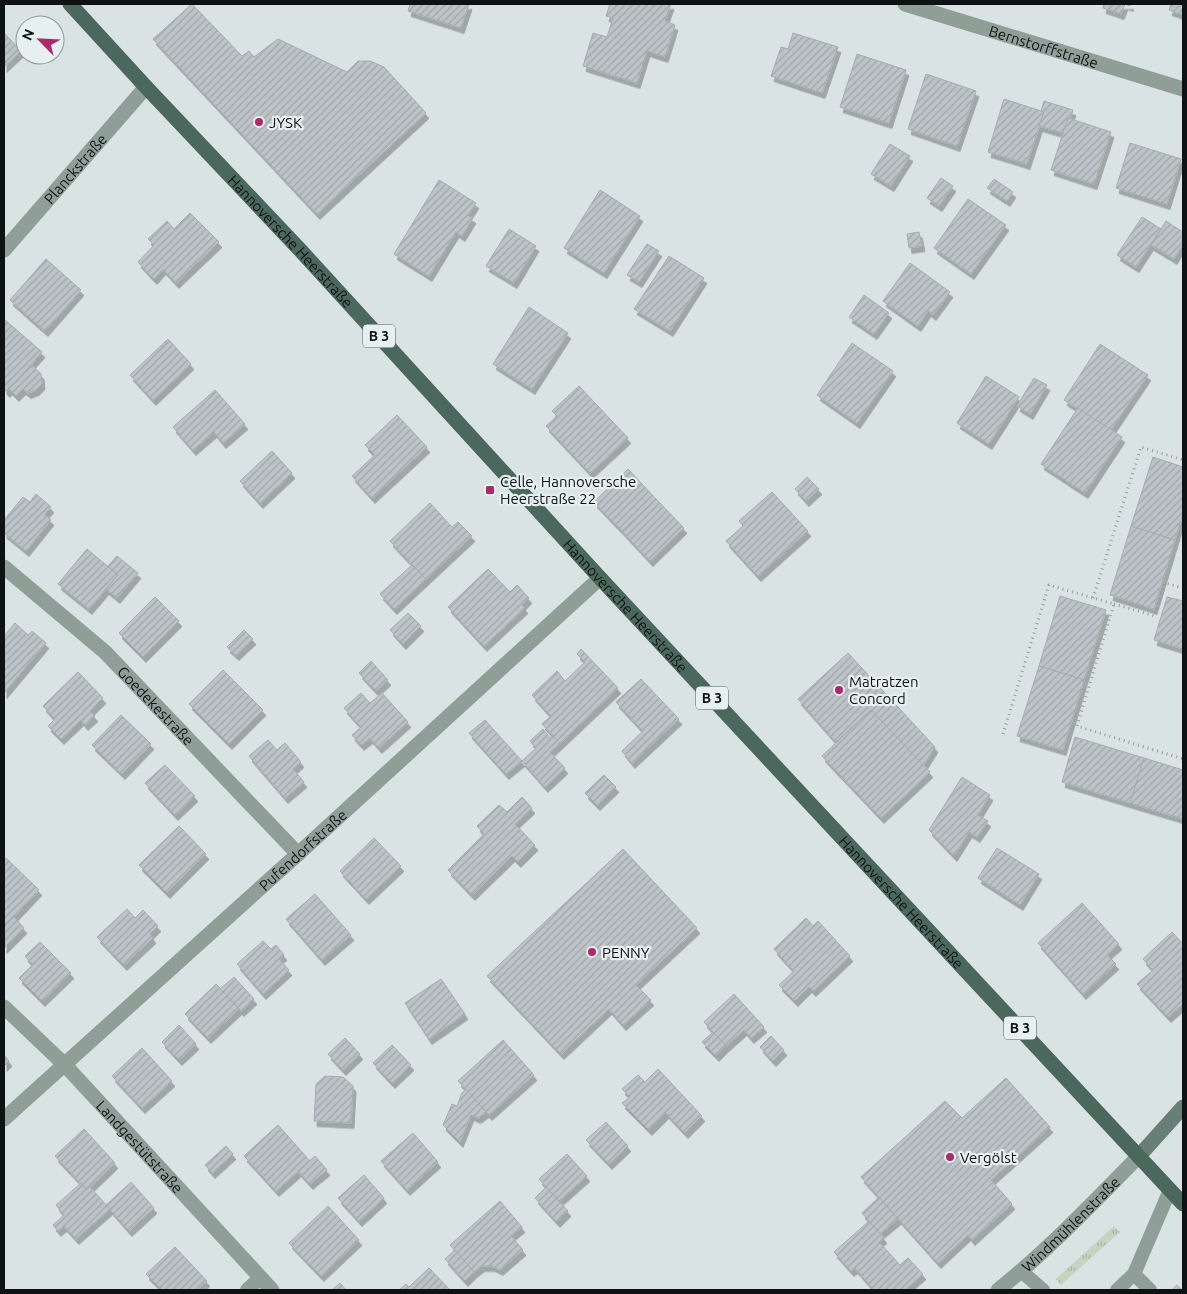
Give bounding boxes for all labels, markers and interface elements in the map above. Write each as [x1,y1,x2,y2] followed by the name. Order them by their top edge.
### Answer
[15,15,65,65] north arrow
[987,22,1100,71] street label: Bernstorffstraße
[19,27,38,43] text: N
[269,114,302,131] place label: JYSK
[253,116,265,128] marker: JYSK
[40,130,110,207] street label: Planckstraße
[225,171,357,311] street label: Hannoversche Heerstraße
[363,324,395,348] road number: B 3
[500,473,636,507] place label: Celle, Hannoversche Heerstraße 22
[484,484,496,496] marker: Celle, Hannoversche Heerstraße 22
[560,536,692,675] street label: Hannoversche Heerstraße
[114,662,198,749] street label: Goedekestraße
[849,673,919,707] place label: Matratzen Concord
[833,684,845,696] marker: Matratzen Concord
[696,686,728,710] road number: B 3
[255,806,350,894] street label: Pufendorfstraße
[836,832,968,972] street label: Hannoversche Heerstraße
[602,944,650,961] place label: PENNY
[586,946,598,958] marker: PENNY
[1004,1016,1036,1040] road number: B 3
[93,1097,187,1196] street label: Landgestütstraße
[960,1149,1017,1166] place label: Vergölst
[944,1151,956,1163] marker: Vergölst
[1018,1173,1123,1275] street label: Windmühlenstraße

